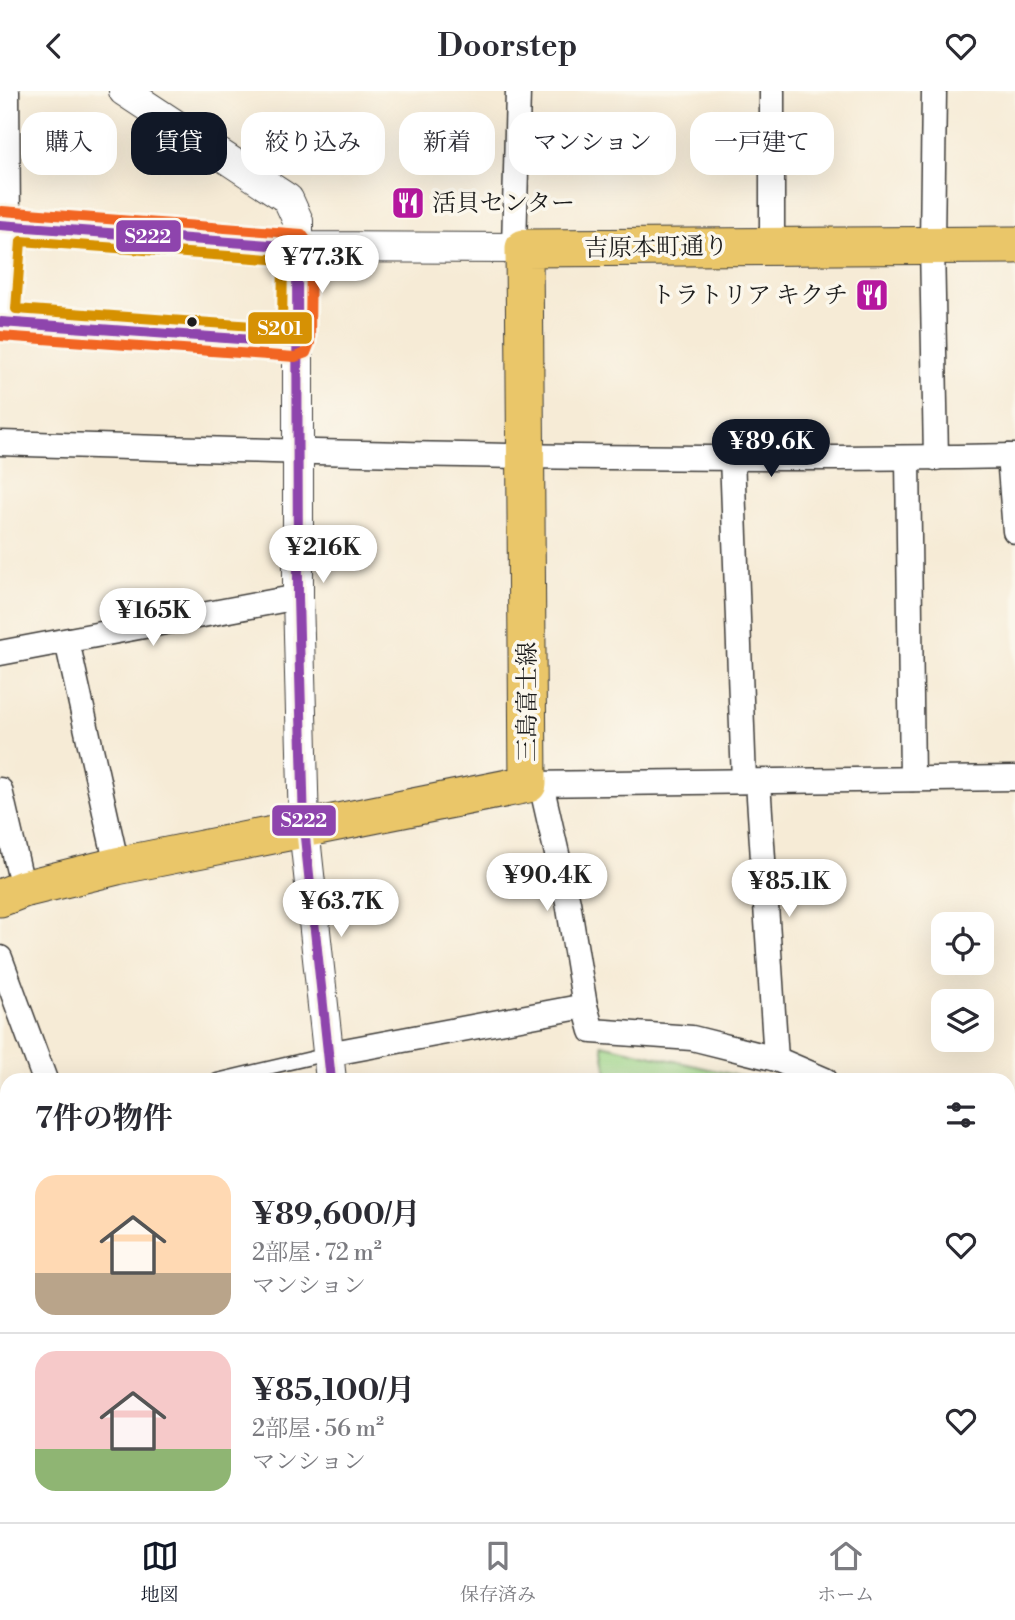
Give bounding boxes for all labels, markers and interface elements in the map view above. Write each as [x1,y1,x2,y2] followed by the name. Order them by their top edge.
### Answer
[438,26,577,66] text: Doorstep
[35,27,73,65] icon: back
[942,27,980,65] icon: heart
[21,112,117,175] chip: 購入
[131,112,227,175] chip: 賃貸
[241,112,385,175] chip: 絞り込み
[399,112,495,175] chip: 新着
[509,112,676,175] chip: マンション
[690,112,834,175] chip: 一戸建て
[389,184,427,222] restaurant icon: 活貝センター
[432,189,575,219] place label: 活貝センター
[115,219,182,253] line badge: S222
[125,225,171,249] text: S222
[584,232,728,264] street label: 吉原本町通り
[265,235,379,295] pin: ¥77.3K
[281,244,363,272] text: ¥77.3K
[853,276,891,314] restaurant icon: トラトリア キクチ
[651,281,848,311] place label: トラトリア キクチ
[247,311,313,345] line badge: S201
[185,315,199,329] unlabelled marker
[257,317,303,341] text: S201
[714,419,828,479] pin: ¥89.6K
[728,428,814,456] text: ¥89.6K
[274,525,372,585] pin: ¥216K
[285,534,361,562] text: ¥216K
[104,589,202,648] pin: ¥165K
[115,597,191,625] text: ¥165K
[513,642,543,762] street label: 三島富士線
[271,804,337,837] line badge: S222
[281,809,327,833] text: S222
[490,853,604,913] pin: ¥90.4K
[732,859,846,919] pin: ¥85.1K
[502,862,592,890] text: ¥90.4K
[748,868,830,896] text: ¥85.1K
[284,879,398,939] pin: ¥63.7K
[299,888,383,916] text: ¥63.7K
[931,912,994,1052] map controls
[931,912,994,975] button: locate
[931,989,994,1052] button: layers
[942,1096,980,1134] icon: filters
[35,1100,173,1138] text: 7件の物件
[252,1196,420,1234] text: ¥89,600/月
[91,1203,175,1287] icon: home
[942,1226,980,1264] icon: heart
[252,1239,382,1267] text: 2部屋 · 72 m²
[252,1272,366,1300] text: マンション
[252,1372,415,1410] text: ¥85,100/月
[91,1379,175,1463] icon: home
[942,1402,980,1440] icon: heart
[252,1415,384,1443] text: 2部屋 · 56 m²
[252,1448,366,1476] text: マンション
[141,1537,179,1607] tab: 地図
[460,1537,536,1607] tab: 保存済み
[817,1537,874,1607] tab: ホーム

